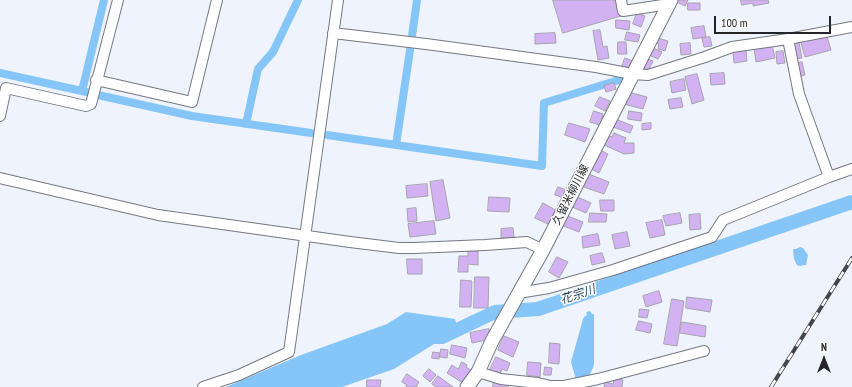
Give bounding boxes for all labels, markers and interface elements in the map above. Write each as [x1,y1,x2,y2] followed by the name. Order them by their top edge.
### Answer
[716,8,833,34] scale bar
[721,15,748,30] text: 100 m
[550,163,592,227] street label: 久留米柳川線
[559,282,597,308] water label: 花宗川
[804,339,844,379] north arrow
[821,340,827,354] text: N

